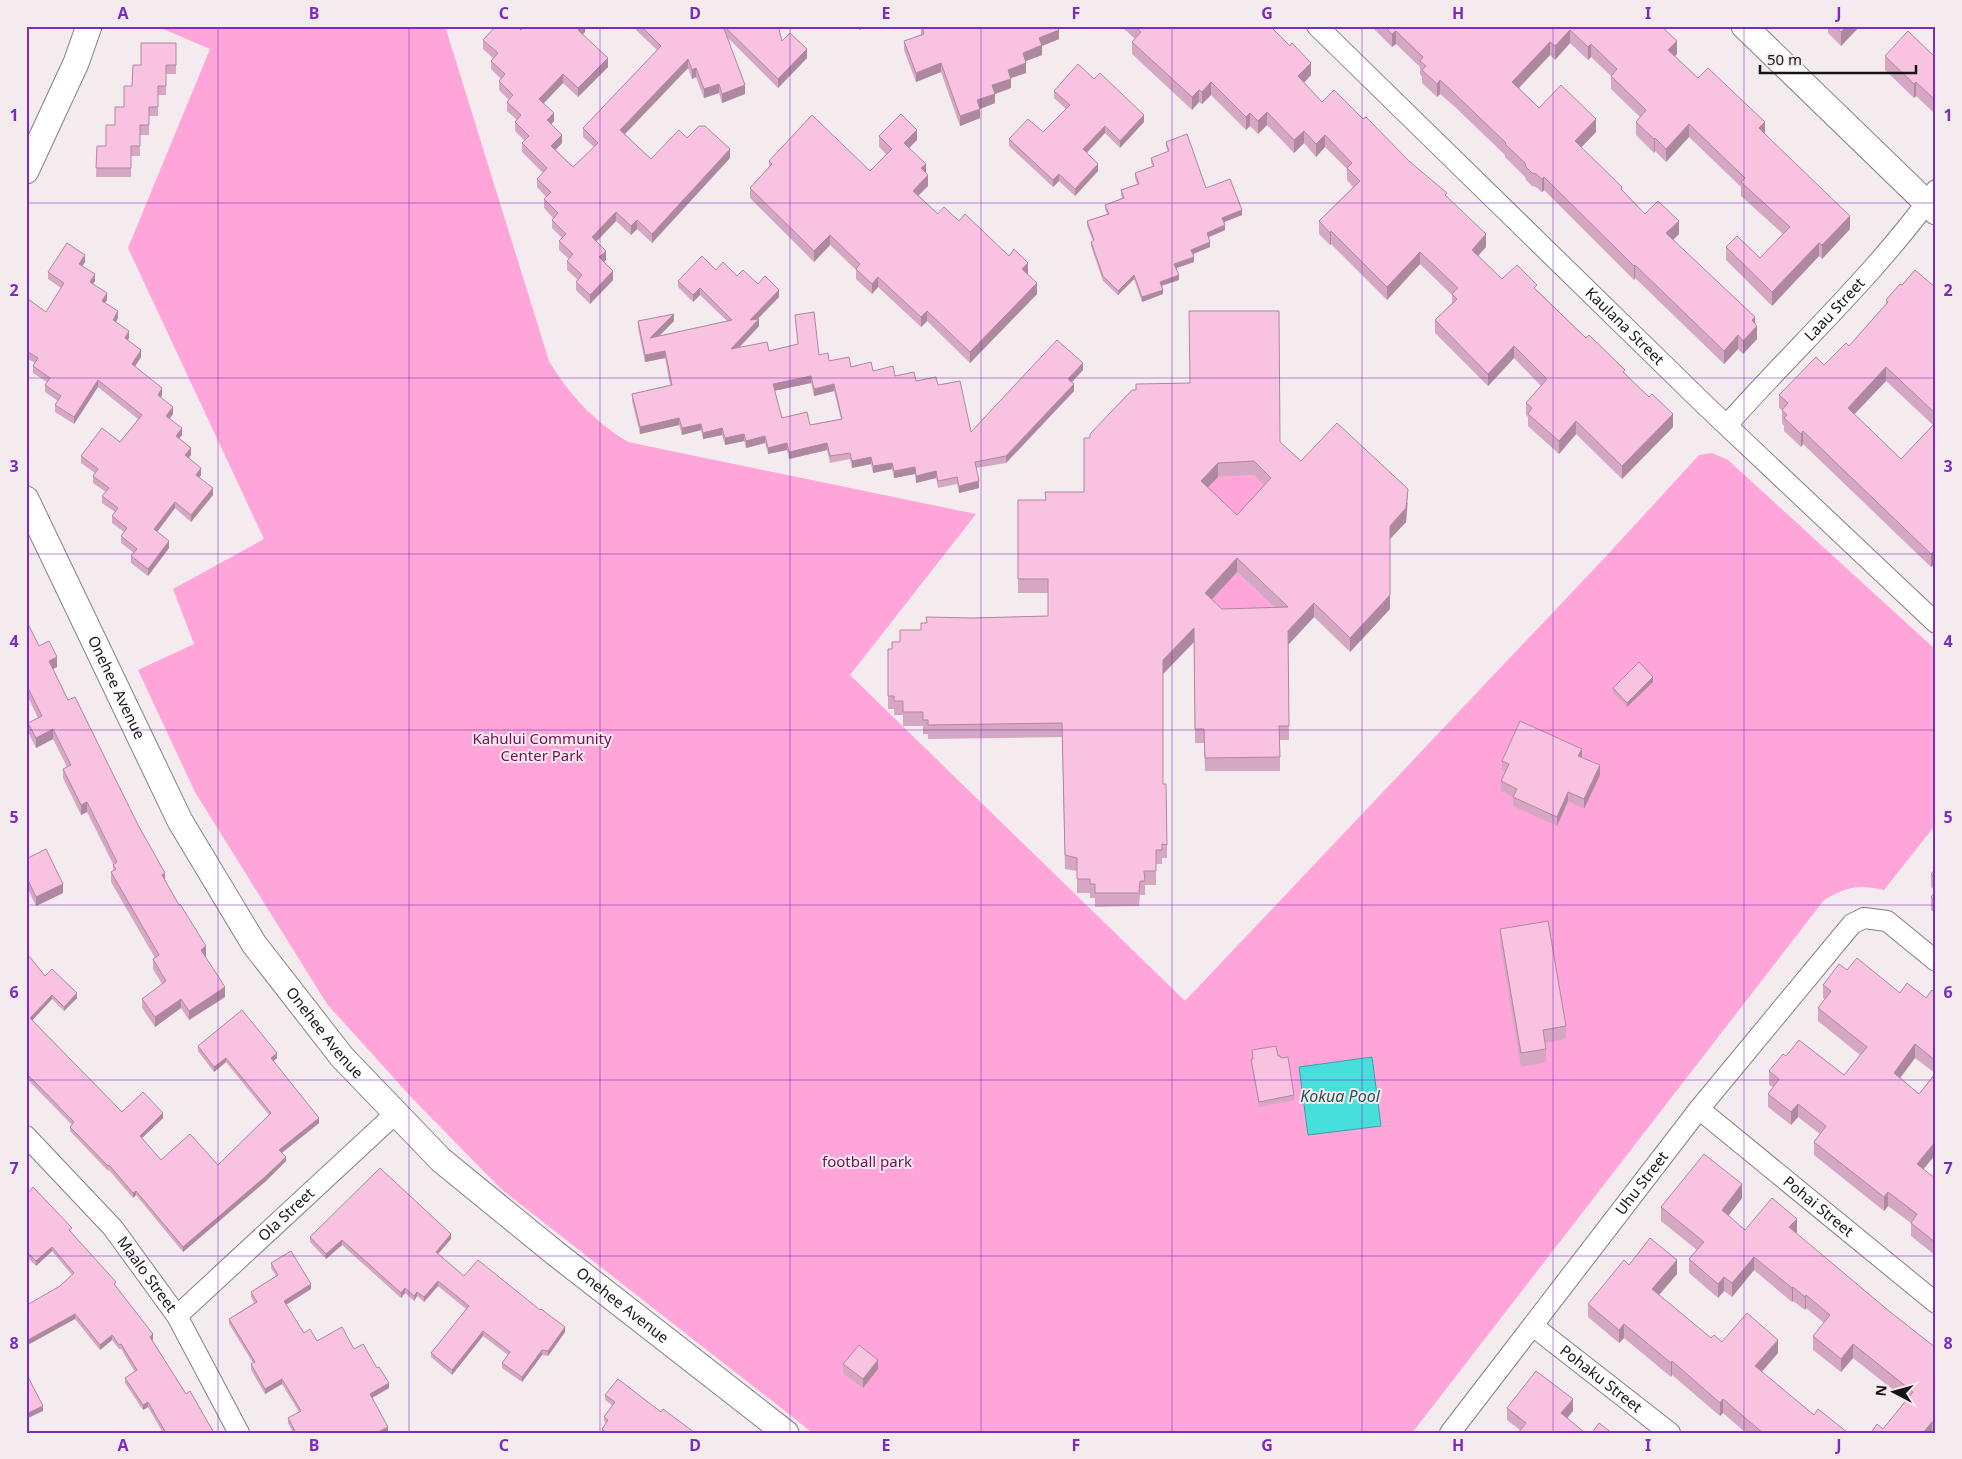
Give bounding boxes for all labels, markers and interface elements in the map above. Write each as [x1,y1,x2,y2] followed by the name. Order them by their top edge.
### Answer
[117,2,129,24] text: A
[309,2,319,24] text: B
[499,2,509,24] text: C
[689,2,701,24] text: D
[882,2,891,24] text: E
[1072,2,1080,24] text: F
[1261,2,1273,24] text: G
[1452,2,1464,24] text: H
[1645,2,1651,24] text: I
[1834,2,1842,24] text: J
[1760,42,1916,74] scale bar
[1767,49,1802,69] text: 50 m
[9,104,19,126] text: 1
[1943,104,1953,126] text: 1
[1800,272,1869,345] street label: Laau Street
[9,279,19,301] text: 2
[1943,279,1953,301] text: 2
[1582,283,1669,369] street label: Kaulana Street
[9,455,19,477] text: 3
[1943,455,1953,477] text: 3
[9,630,19,652] text: 4
[1943,630,1953,652] text: 4
[84,632,150,742] street label: Onehee Avenue
[472,728,612,765] park label: Kahului Community Center Park
[9,806,19,828] text: 5
[1943,806,1953,828] text: 5
[9,981,19,1003] text: 6
[1943,981,1953,1003] text: 6
[282,983,368,1082] street label: Onehee Avenue
[1300,1085,1381,1107] water label: Kokua Pool
[1610,1146,1672,1219] street label: Uhu Street
[822,1151,912,1171] park label: football park
[9,1157,19,1179] text: 7
[1943,1157,1953,1179] text: 7
[1779,1171,1859,1241] street label: Pohai Street
[253,1183,318,1245] street label: Ola Street
[113,1232,182,1316] street label: Maalo Street
[572,1262,673,1347] street label: Onehee Avenue
[9,1332,19,1354] text: 8
[1943,1332,1953,1354] text: 8
[1556,1340,1647,1417] street label: Pohaku Street
[1870,1366,1920,1416] north arrow
[1871,1384,1891,1397] text: N
[117,1434,129,1456] text: A
[309,1434,319,1456] text: B
[499,1434,509,1456] text: C
[689,1434,701,1456] text: D
[882,1434,891,1456] text: E
[1072,1434,1080,1456] text: F
[1261,1434,1273,1456] text: G
[1452,1434,1464,1456] text: H
[1645,1434,1651,1456] text: I
[1834,1434,1842,1456] text: J

